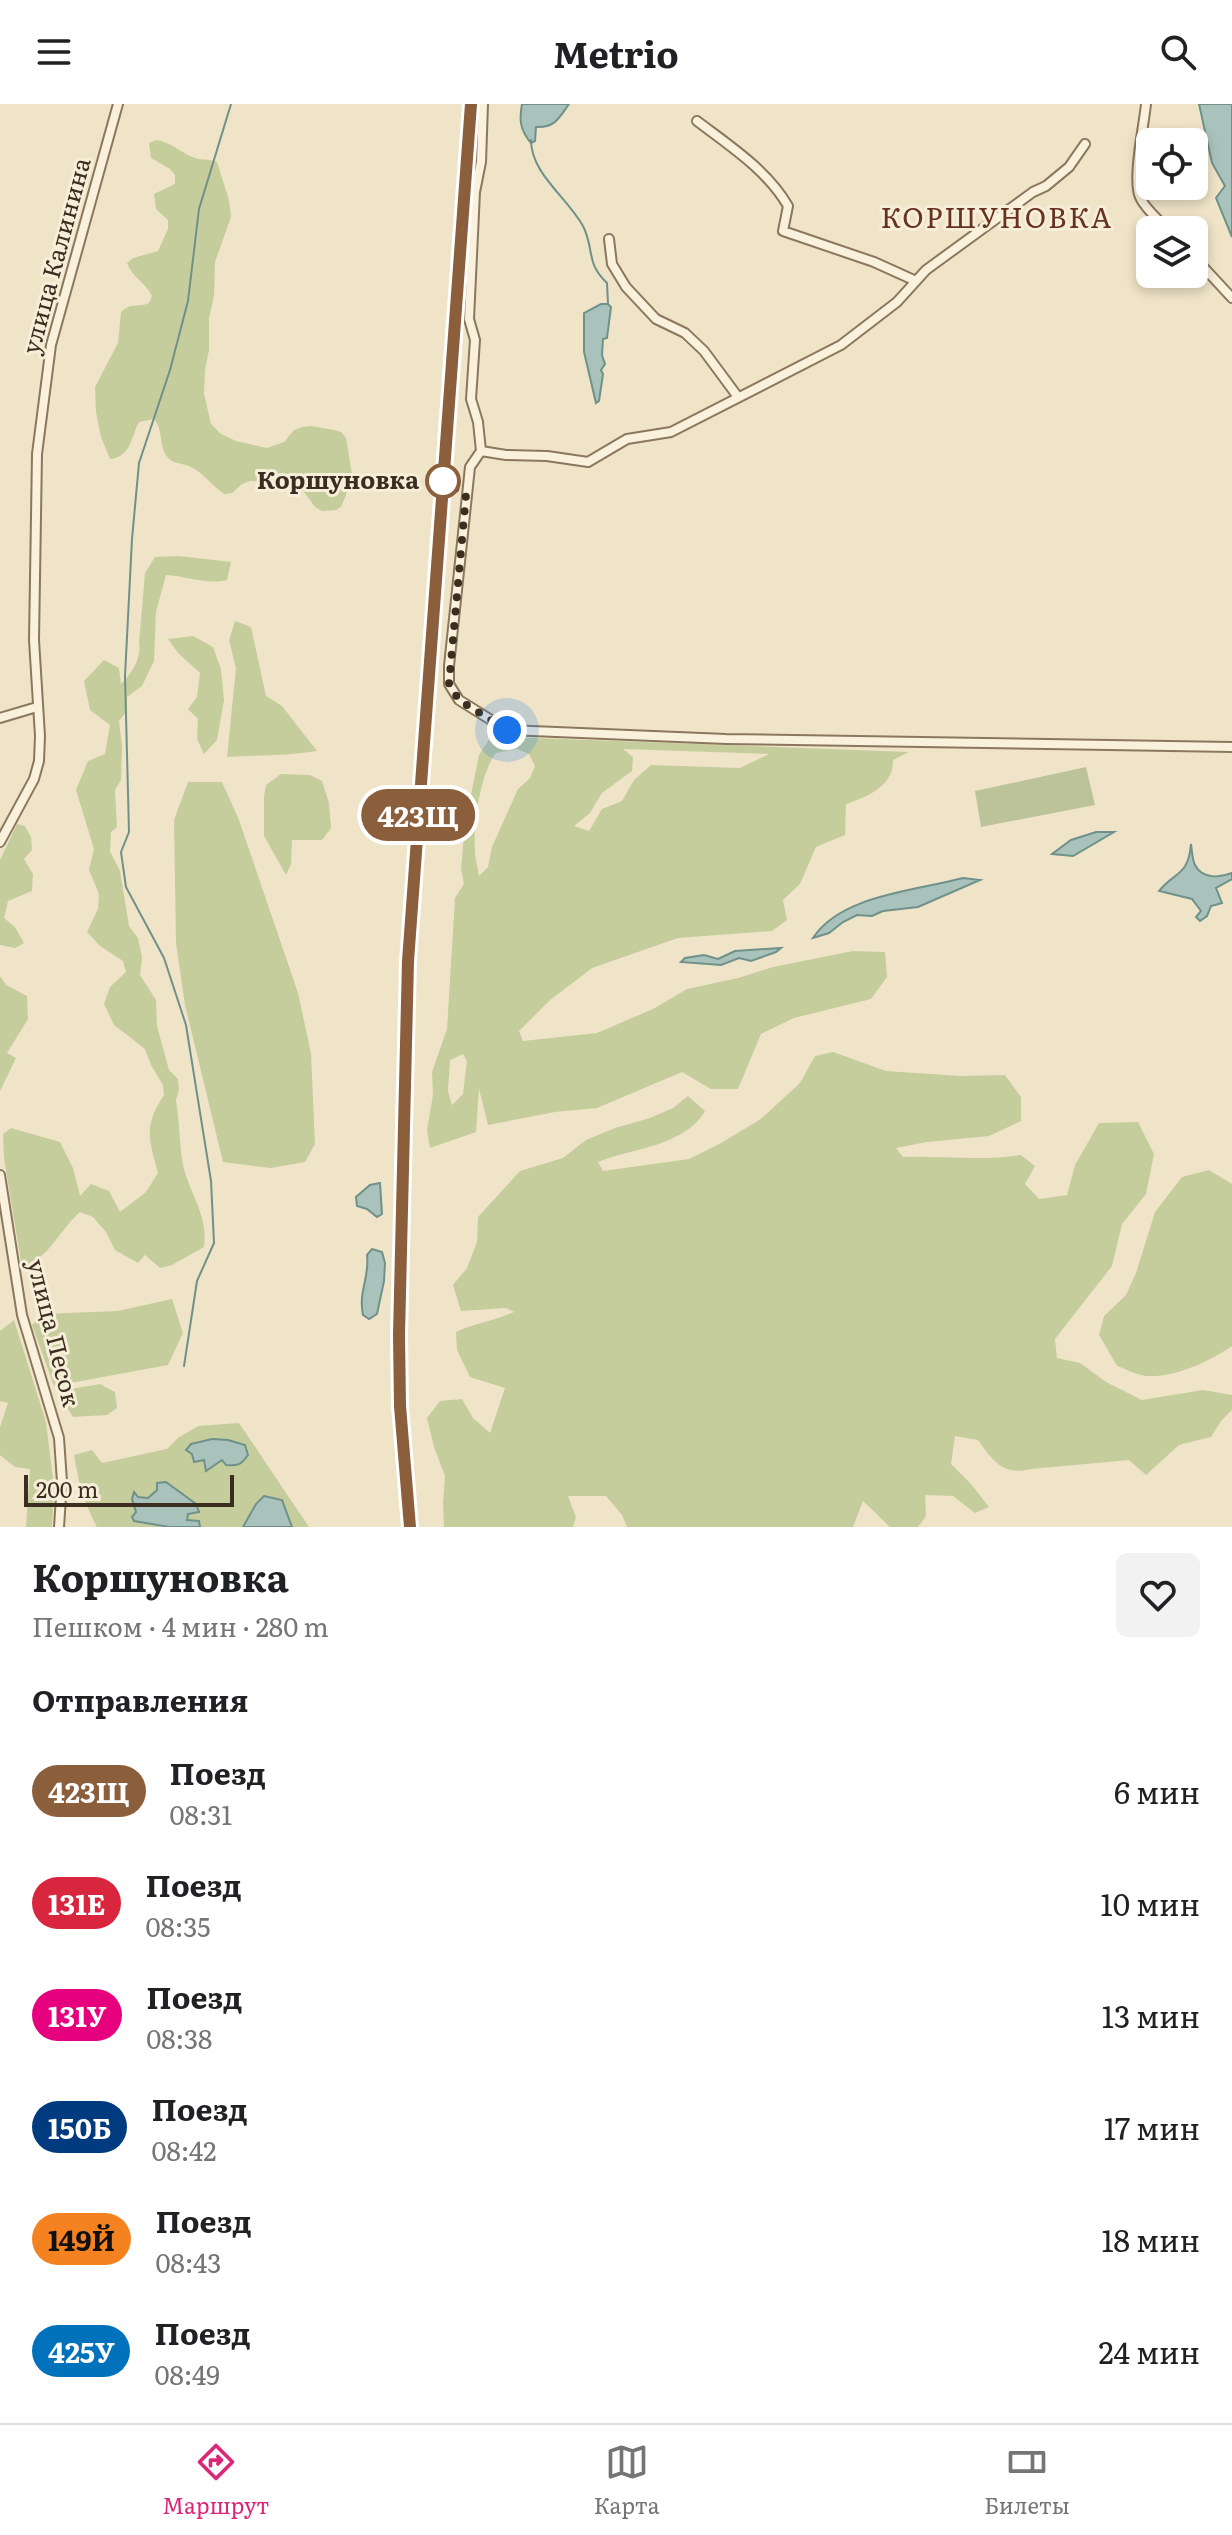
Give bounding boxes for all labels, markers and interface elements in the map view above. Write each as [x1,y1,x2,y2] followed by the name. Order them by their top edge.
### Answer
[553,26,679,79] text: Metrio
[32,30,76,74] icon: menu
[1156,30,1200,74] icon: search
[1136,128,1208,288] map controls
[1136,128,1208,200] button: locate
[12,153,98,358] street label: улица Калинина
[881,195,1113,237] district label: КОРШУНОВКА
[1136,216,1208,288] button: layers
[257,461,419,496] place label: Коршуновка
[426,464,460,498] marker: Коршуновка
[487,710,527,750] your location
[362,789,474,841] line badge: 423Щ
[377,794,459,836] text: 423Щ
[20,1255,91,1410] street label: улица Песок
[24,1471,234,1507] scale bar
[36,1472,98,1505] text: 200 m
[32,1547,289,1604] text: Коршуновка
[1116,1553,1200,1637] button: heart
[32,1606,329,1645] text: Пешком · 4 мин · 280 m
[32,1677,248,1721] text: Отправления
[170,1750,266,1794] text: Поезд
[1114,1769,1200,1813] text: 6 мин
[48,1770,130,1812] text: 423Щ
[170,1794,232,1833] text: 08:31
[145,1862,242,1906] text: Поезд
[1101,1881,1200,1925] text: 10 мин
[48,1882,105,1924] text: 131Е
[145,1906,210,1945] text: 08:35
[146,1974,242,2018] text: Поезд
[1102,1993,1200,2037] text: 13 мин
[48,1994,106,2036] text: 131У
[146,2018,212,2057] text: 08:38
[151,2086,248,2130] text: Поезд
[1104,2105,1200,2149] text: 17 мин
[48,2106,111,2148] text: 150Б
[151,2130,216,2169] text: 08:42
[155,2198,252,2242] text: Поезд
[1101,2217,1200,2261] text: 18 мин
[48,2218,115,2260] text: 149Й
[155,2242,221,2281] text: 08:43
[154,2310,251,2354] text: Поезд
[1098,2329,1200,2373] text: 24 мин
[48,2330,114,2372] text: 425У
[154,2354,220,2393] text: 08:49
[162,2440,269,2521] tab: Маршрут
[594,2440,660,2521] tab: Карта
[984,2440,1070,2521] tab: Билеты

